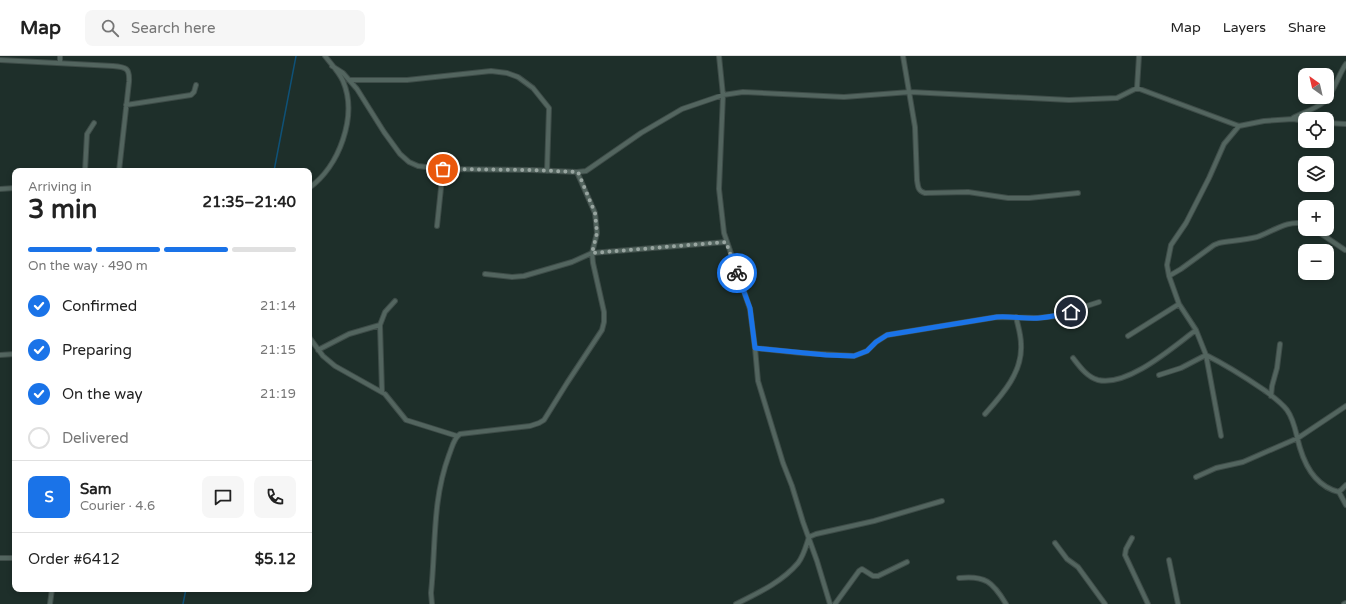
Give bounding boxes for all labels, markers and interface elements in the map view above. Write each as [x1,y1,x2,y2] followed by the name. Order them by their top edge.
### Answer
[85,10,365,46] search box
[20,17,61,39] text: Map
[99,17,121,39] icon: search
[131,19,215,37] text: Search here
[1171,19,1201,36] text: Map
[1223,19,1266,36] text: Layers
[1288,19,1326,36] text: Share
[1298,68,1334,104] north arrow
[1298,68,1334,280] map controls
[1298,112,1334,148] button: locate
[426,152,460,186] pin
[1298,156,1334,192] button: layers
[432,158,454,180] icon: bag
[28,179,92,195] text: Arriving in
[203,193,296,211] text: 21:35–21:40
[28,194,97,225] text: 3 min
[1298,200,1334,236] button: +
[1298,244,1334,280] button: −
[717,253,757,293] courier
[28,258,148,274] text: On the way · 490 m
[726,262,748,284] icon: bike
[28,295,50,317] icon: check
[1054,295,1088,329] pin
[62,297,137,315] text: Confirmed
[260,298,296,314] text: 21:14
[1060,301,1082,323] icon: home
[28,339,50,361] icon: check
[62,341,132,359] text: Preparing
[260,342,296,358] text: 21:15
[28,383,50,405] icon: check
[62,385,142,403] text: On the way
[260,386,296,402] text: 21:19
[62,429,129,447] text: Delivered
[202,476,244,518] button: chat
[254,476,296,518] button: phone
[80,480,111,498] text: Sam
[44,488,54,506] text: S
[80,498,155,514] text: Courier · 4.6
[28,550,120,568] text: Order #6412
[255,550,296,568] text: $5.12

